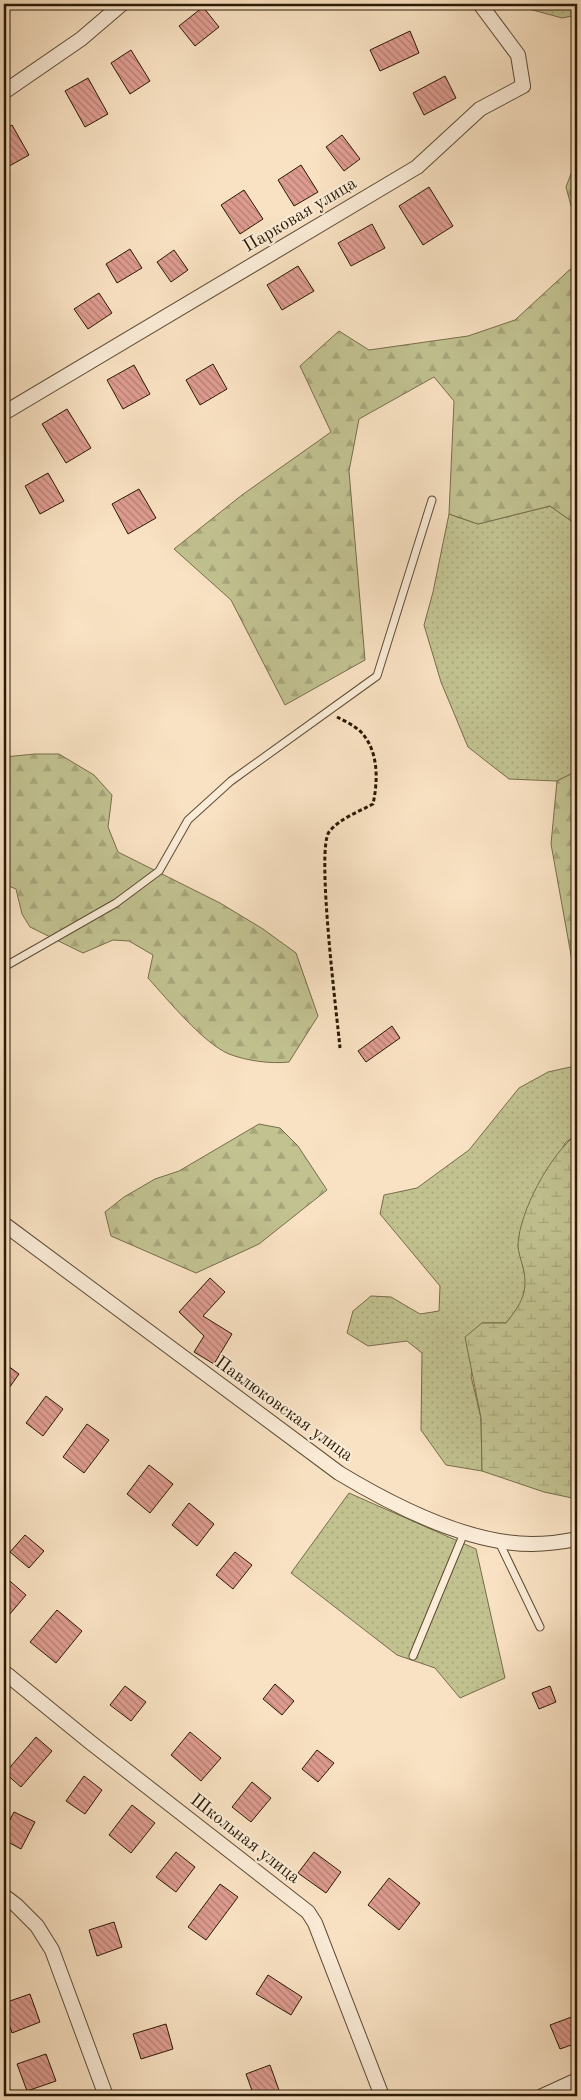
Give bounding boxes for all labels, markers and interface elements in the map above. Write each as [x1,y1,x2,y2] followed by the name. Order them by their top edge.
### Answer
[240,174,360,256] street label: Парковая улица
[212,1353,356,1465] street label: Павлюковская улица
[187,1791,303,1887] street label: Школьная улица

